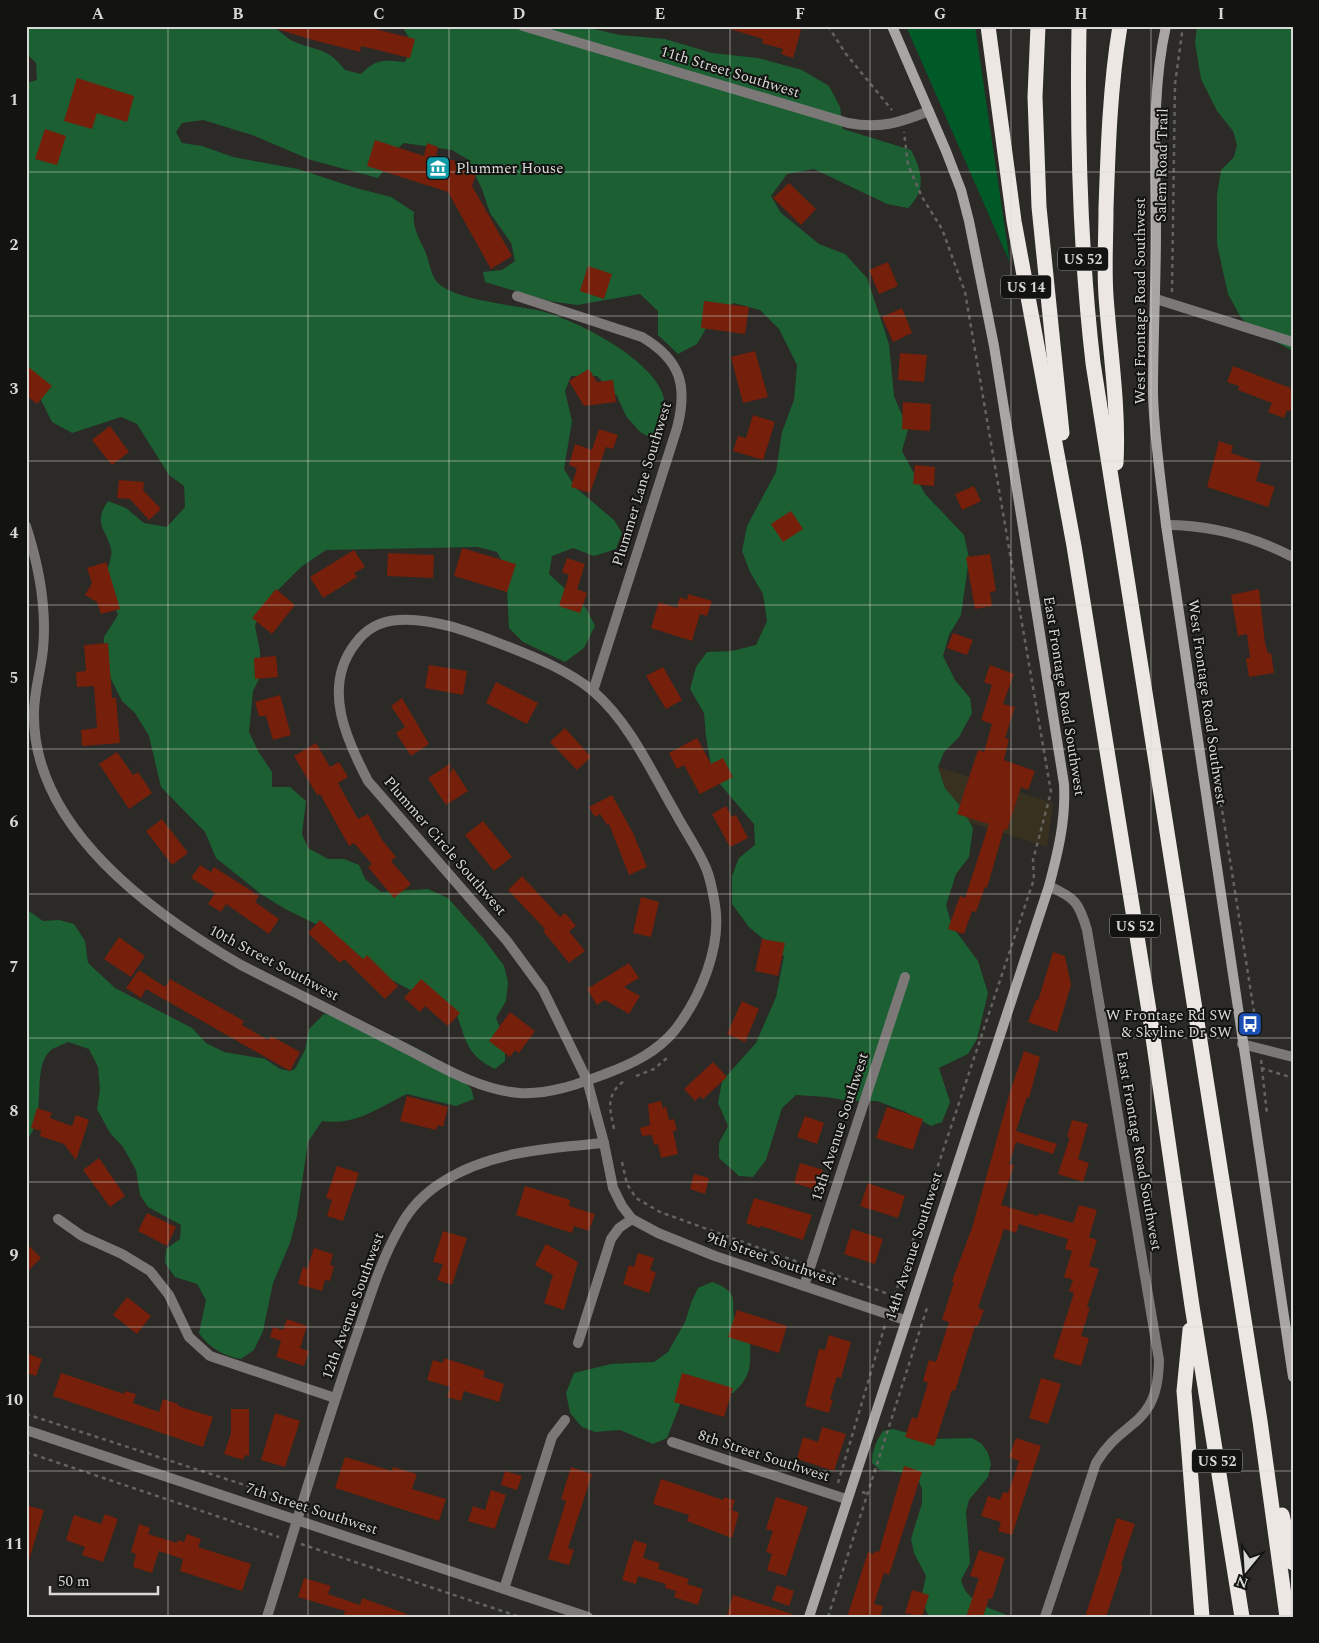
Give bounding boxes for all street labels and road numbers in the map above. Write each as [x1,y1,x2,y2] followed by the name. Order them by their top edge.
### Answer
[657,40,803,104] street label: 11th Street Southwest
[1150,108,1174,222] street label: Salem Road Trail
[1129,198,1152,404] street label: West Frontage Road Southwest
[1058,248,1108,270] road number: US 52
[1001,276,1051,298] road number: US 14
[606,399,678,569] street label: Plummer Lane Southwest
[1037,594,1091,798] street label: East Frontage Road Southwest
[1181,598,1233,806] street label: West Frontage Road Southwest
[378,771,512,921] street label: Plummer Circle Southwest
[1110,914,1160,938] road number: US 52
[205,919,343,1007] street label: 10th Street Southwest
[1110,1049,1168,1253] street label: East Frontage Road Southwest
[805,1050,875,1204] street label: 13th Avenue Southwest
[879,1169,949,1323] street label: 14th Avenue Southwest
[703,1226,841,1292] street label: 9th Street Southwest
[316,1229,390,1383] street label: 12th Avenue Southwest
[695,1424,833,1488] street label: 8th Street Southwest
[1192,1450,1242,1472] road number: US 52
[243,1477,381,1541] street label: 7th Street Southwest

